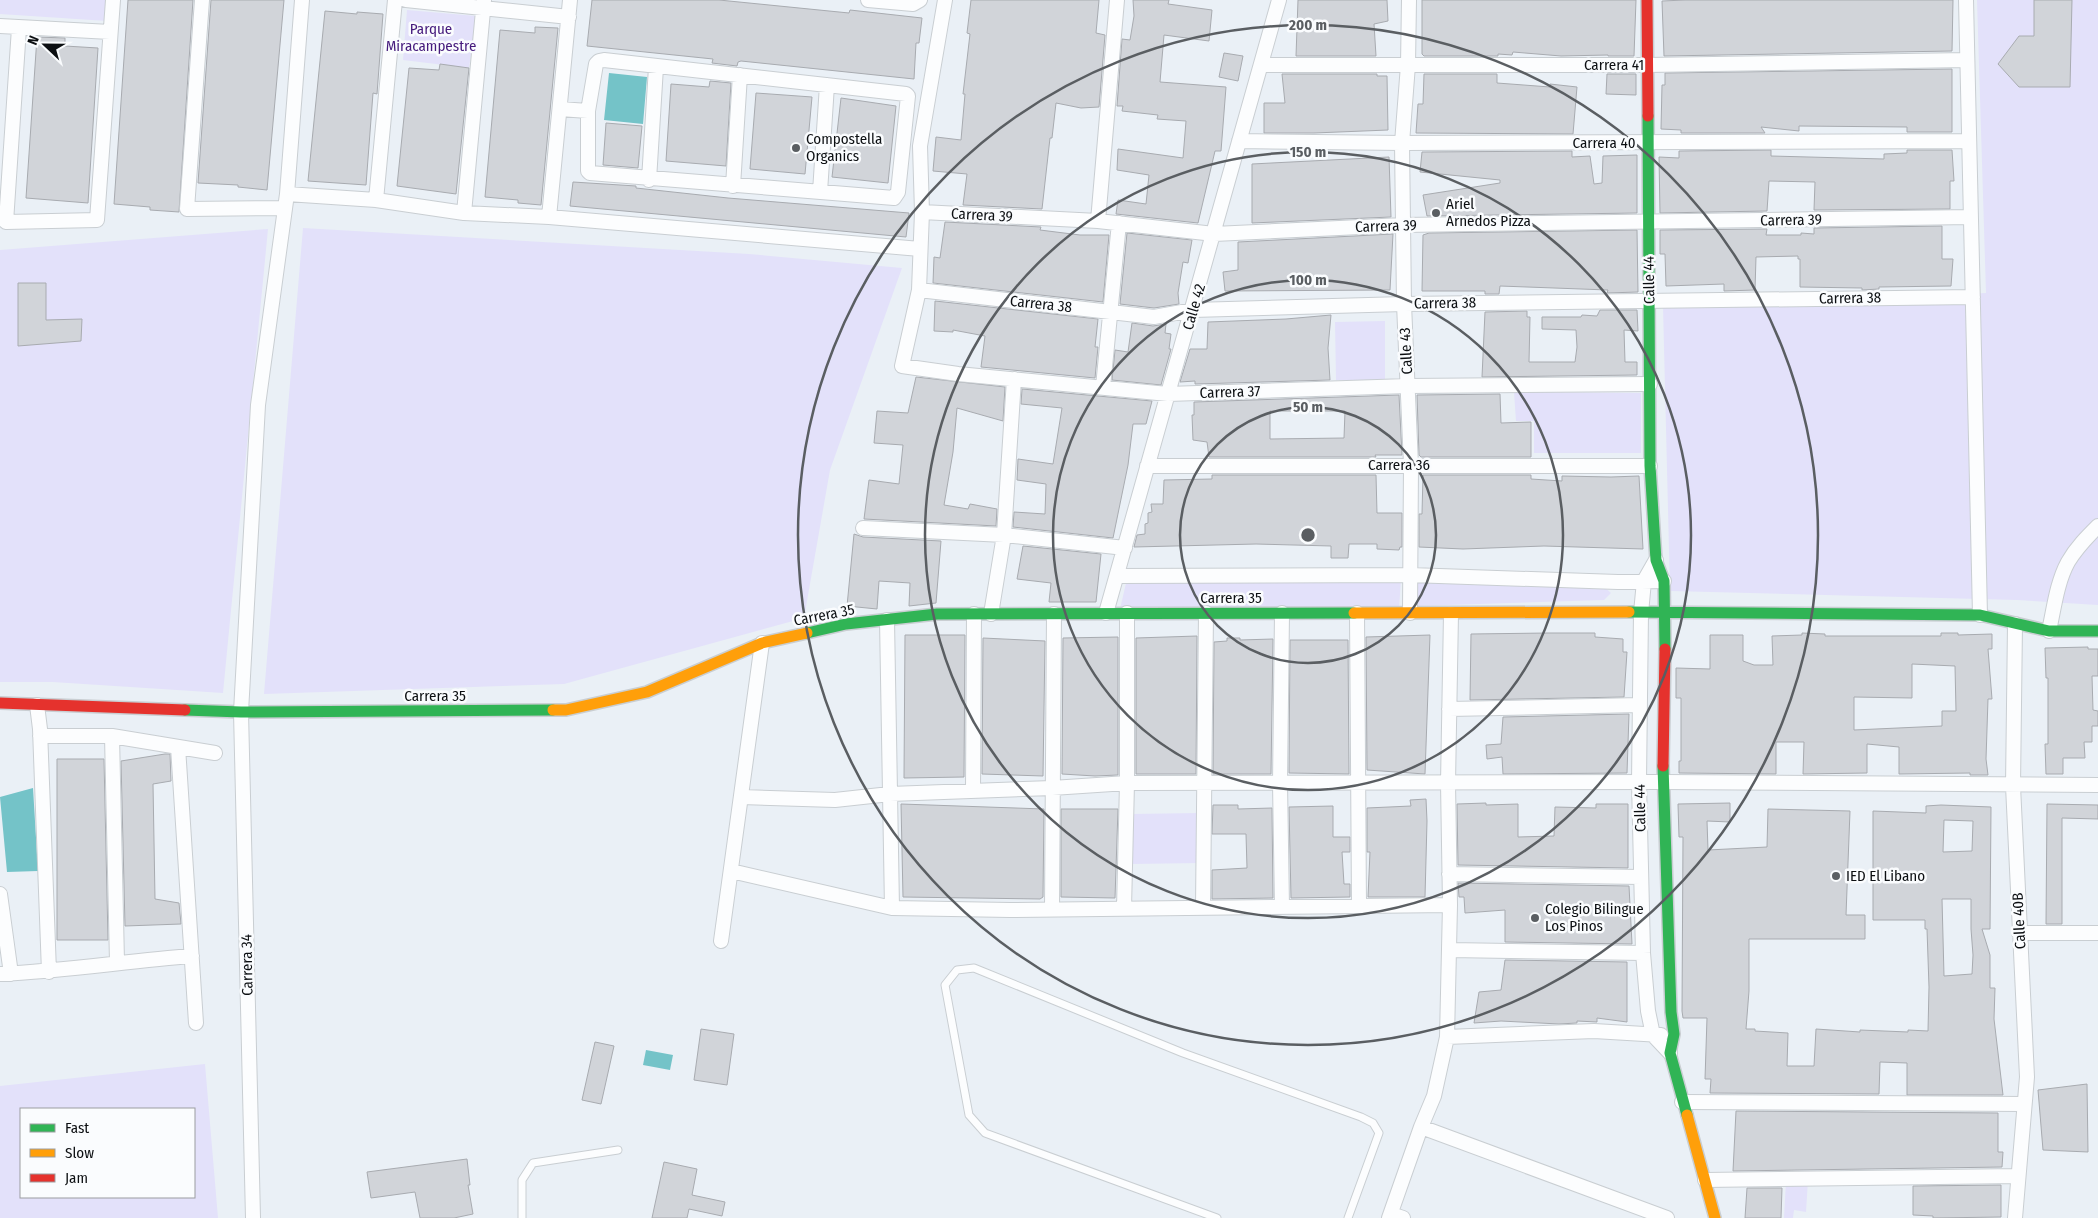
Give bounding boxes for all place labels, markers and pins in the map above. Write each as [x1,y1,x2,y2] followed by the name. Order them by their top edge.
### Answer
[806,130,882,165] place label: Compostella Organics
[790,142,802,154] marker: Compostella Organics
[1446,195,1531,230] place label: Ariel Arnedos Pizza
[1430,207,1442,219] marker: Ariel Arnedos Pizza
[1299,526,1317,544] centre of rings
[1846,867,1925,885] place label: IED El Libano
[1830,870,1842,882] marker: IED El Libano
[1545,900,1644,935] place label: Colegio Bilingue Los Pinos
[1529,912,1541,924] marker: Colegio Bilingue Los Pinos

